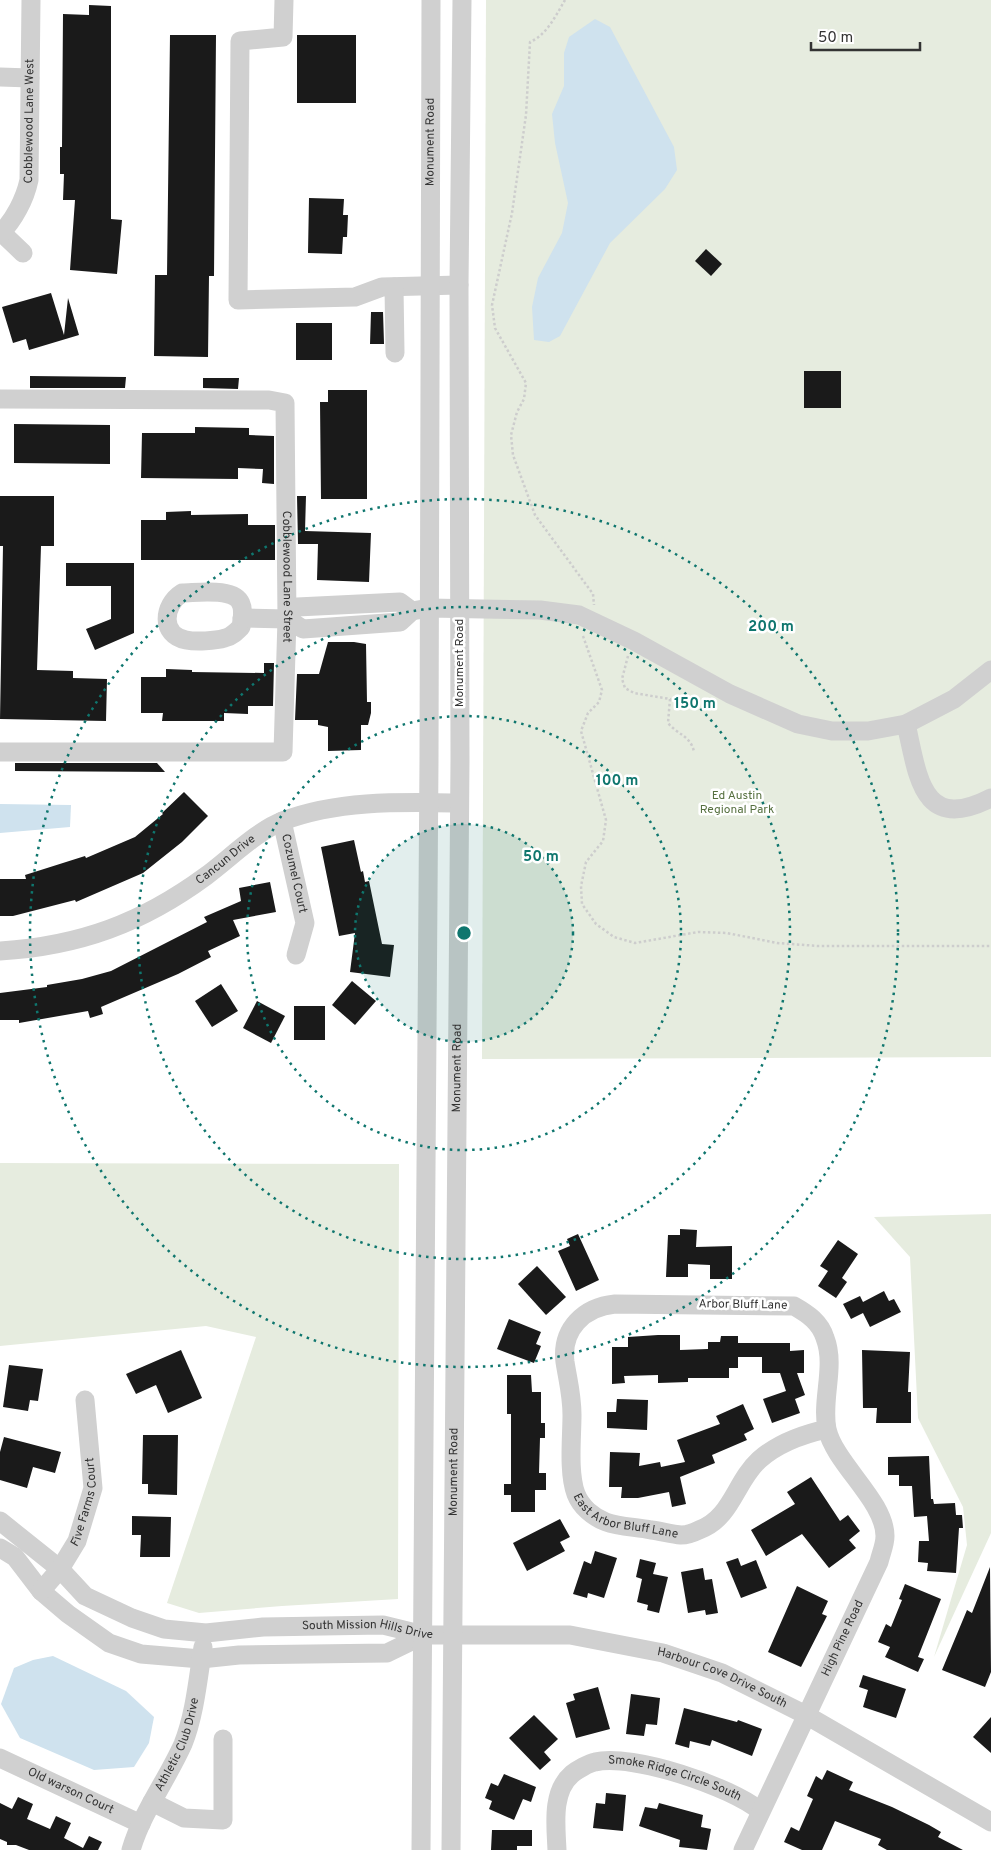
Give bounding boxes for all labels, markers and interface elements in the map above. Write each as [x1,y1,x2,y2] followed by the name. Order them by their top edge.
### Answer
[811,20,920,52] scale bar
[818,29,853,48] text: 50 m
[21,59,38,184] street label: Cobblewood Lane West
[423,98,439,186] street label: Monument Road
[278,511,295,643] street label: Cobblewood Lane Street
[748,618,794,637] text: 200 m
[452,619,468,707] street label: Monument Road
[674,695,716,714] text: 150 m
[596,772,638,791] text: 100 m
[700,788,774,818] park label: Ed Austin Regional Park
[193,831,259,889] street label: Cancun Drive
[277,832,311,915] street label: Cozumel Court
[523,848,559,867] text: 50 m
[455,924,473,942] centre of rings
[449,1024,466,1112] street label: Monument Road
[698,1296,788,1314] street label: Arbor Bluff Lane
[446,1428,462,1516] street label: Monument Road
[67,1457,101,1550] street label: Five Farms Court
[569,1491,679,1543] street label: East Arbor Bluff Lane
[818,1598,868,1679] street label: High Pine Road
[302,1616,433,1643] street label: South Mission Hills Drive
[656,1644,790,1712] street label: Harbour Cove Drive South
[151,1696,203,1794] street label: Athletic Club Drive
[608,1752,744,1805] street label: Smoke Ridge Circle South
[25,1764,116,1818] street label: Old warson Court

